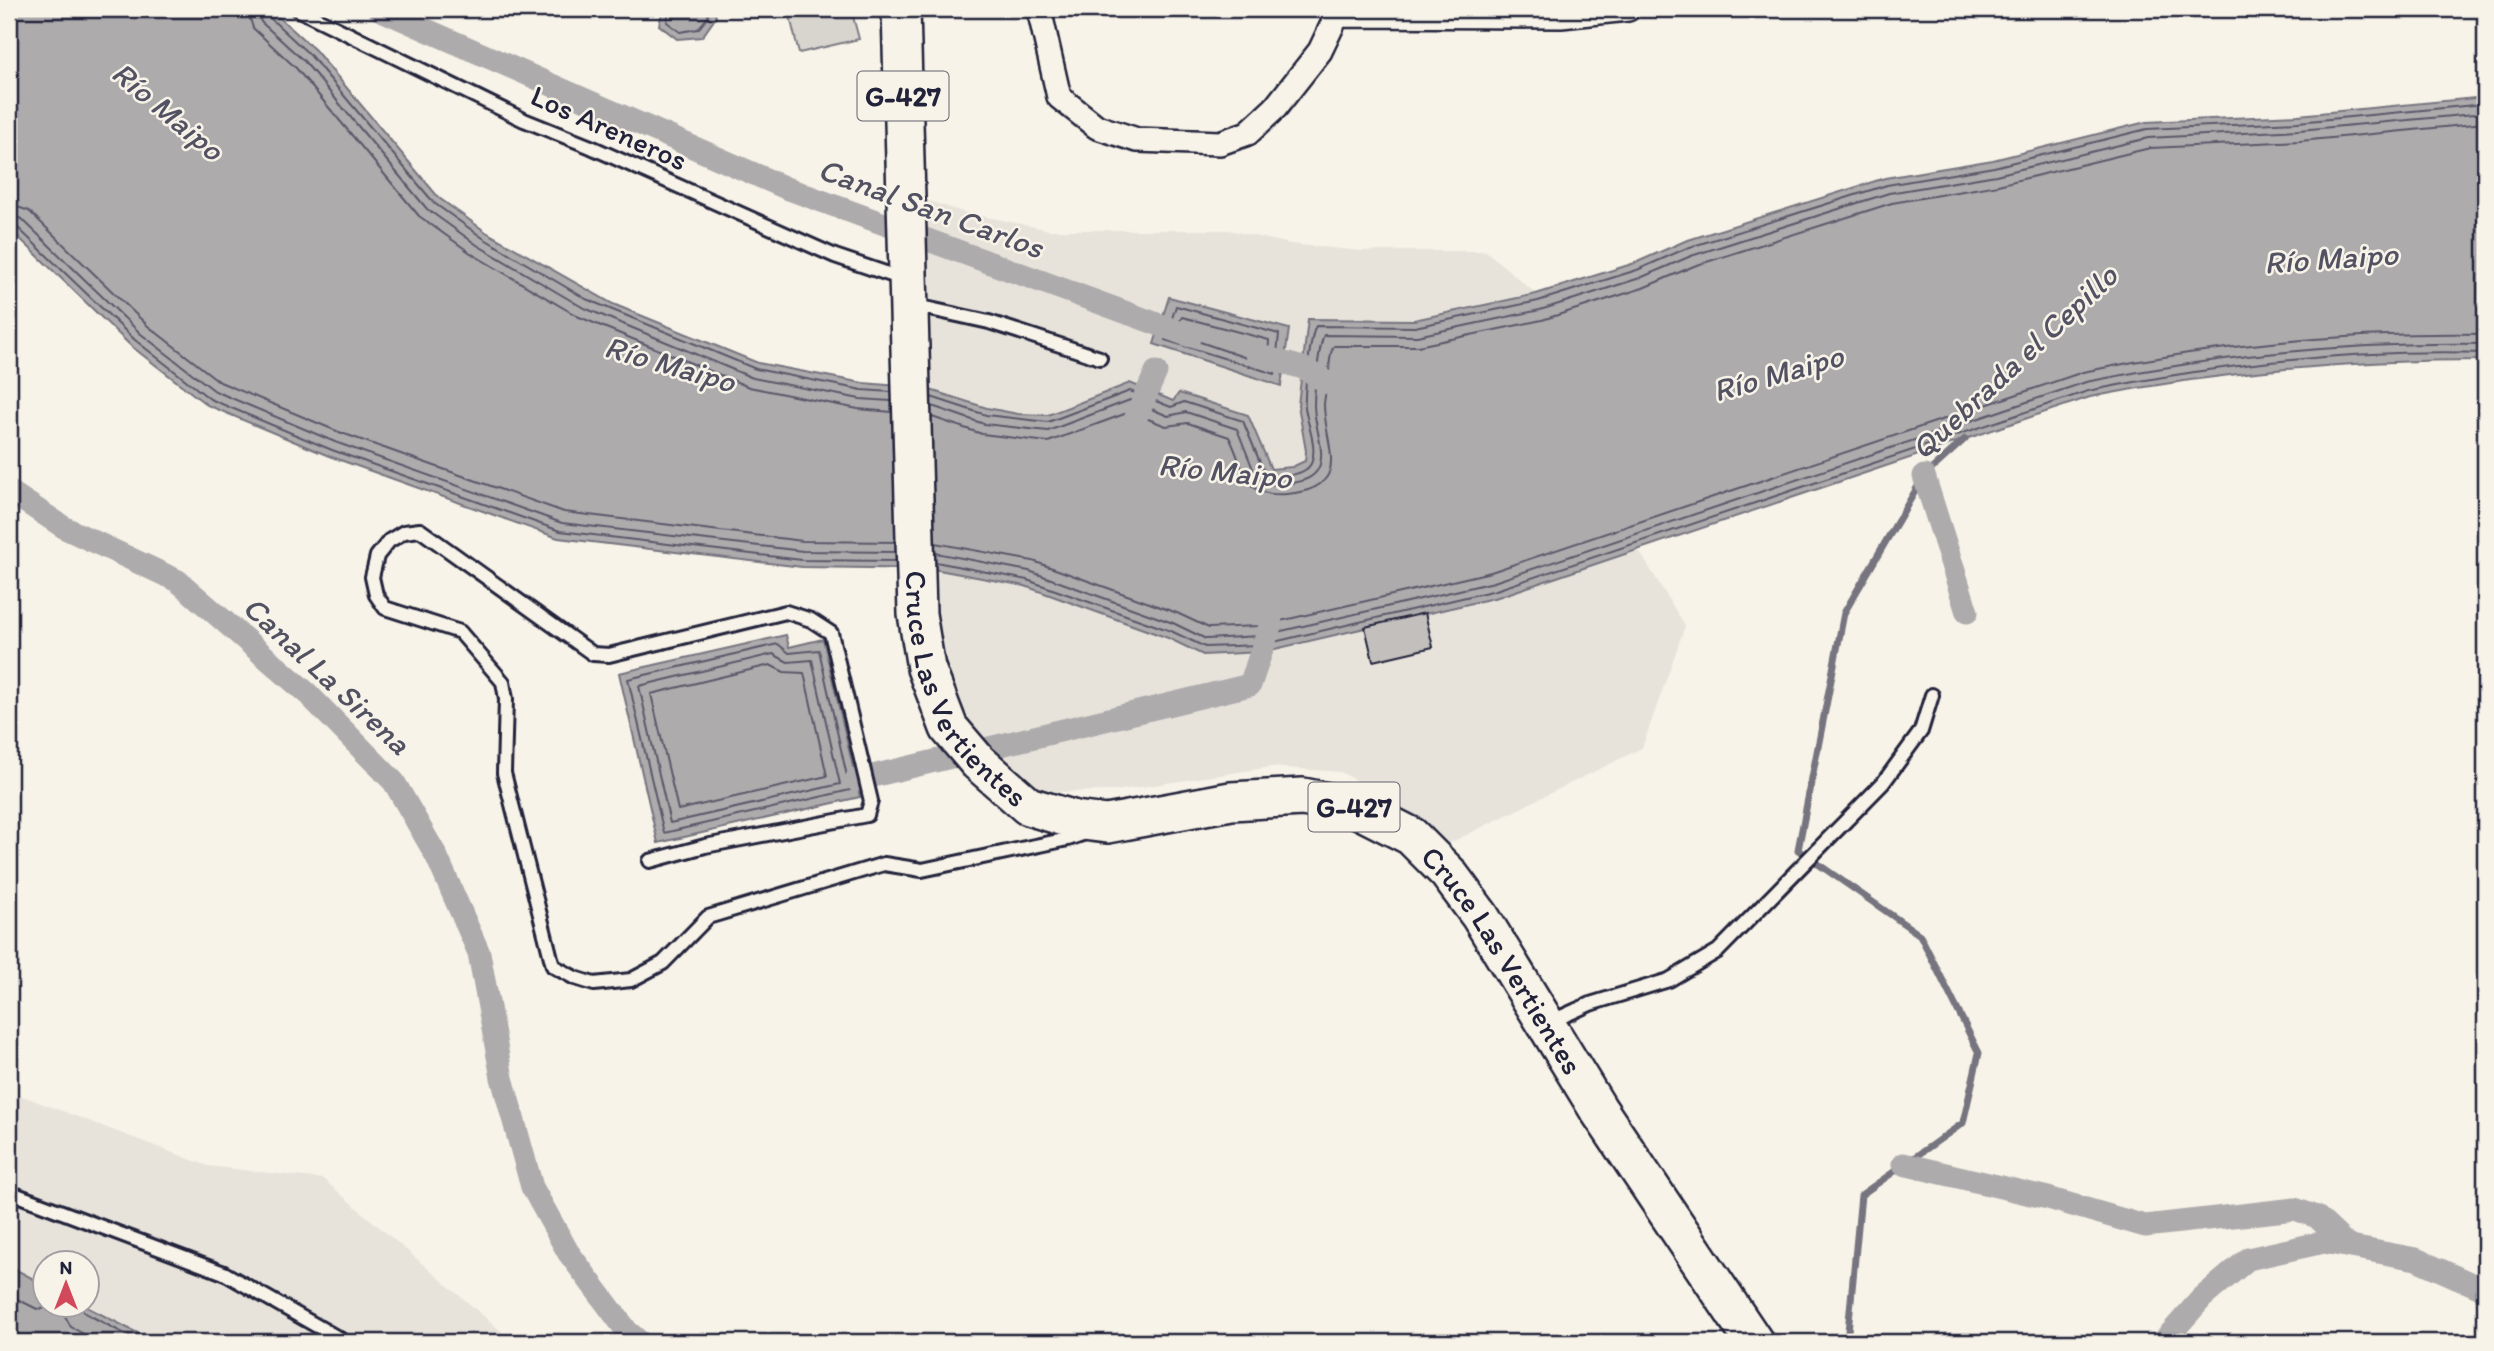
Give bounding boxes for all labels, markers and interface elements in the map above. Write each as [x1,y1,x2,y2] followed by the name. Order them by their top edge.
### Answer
[104,53,233,170] water label: Río Maipo
[858,72,948,120] road number: G-427
[525,77,693,179] street label: Los Areneros
[813,150,1050,267] water label: Canal San Carlos
[2263,234,2401,282] water label: Río Maipo
[1903,255,2126,467] water label: Quebrada el Cepillo
[600,327,741,401] water label: Río Maipo
[1708,336,1849,410] water label: Río Maipo
[1156,445,1295,497] water label: Río Maipo
[898,570,1035,815] street label: Cruce Las Vertientes
[235,588,419,762] water label: Canal La Sirena
[1308,782,1400,832] road number: G-427
[1414,838,1591,1081] street label: Cruce Las Vertientes
[32,1250,102,1320] north arrow
[60,1256,72,1279] text: N

